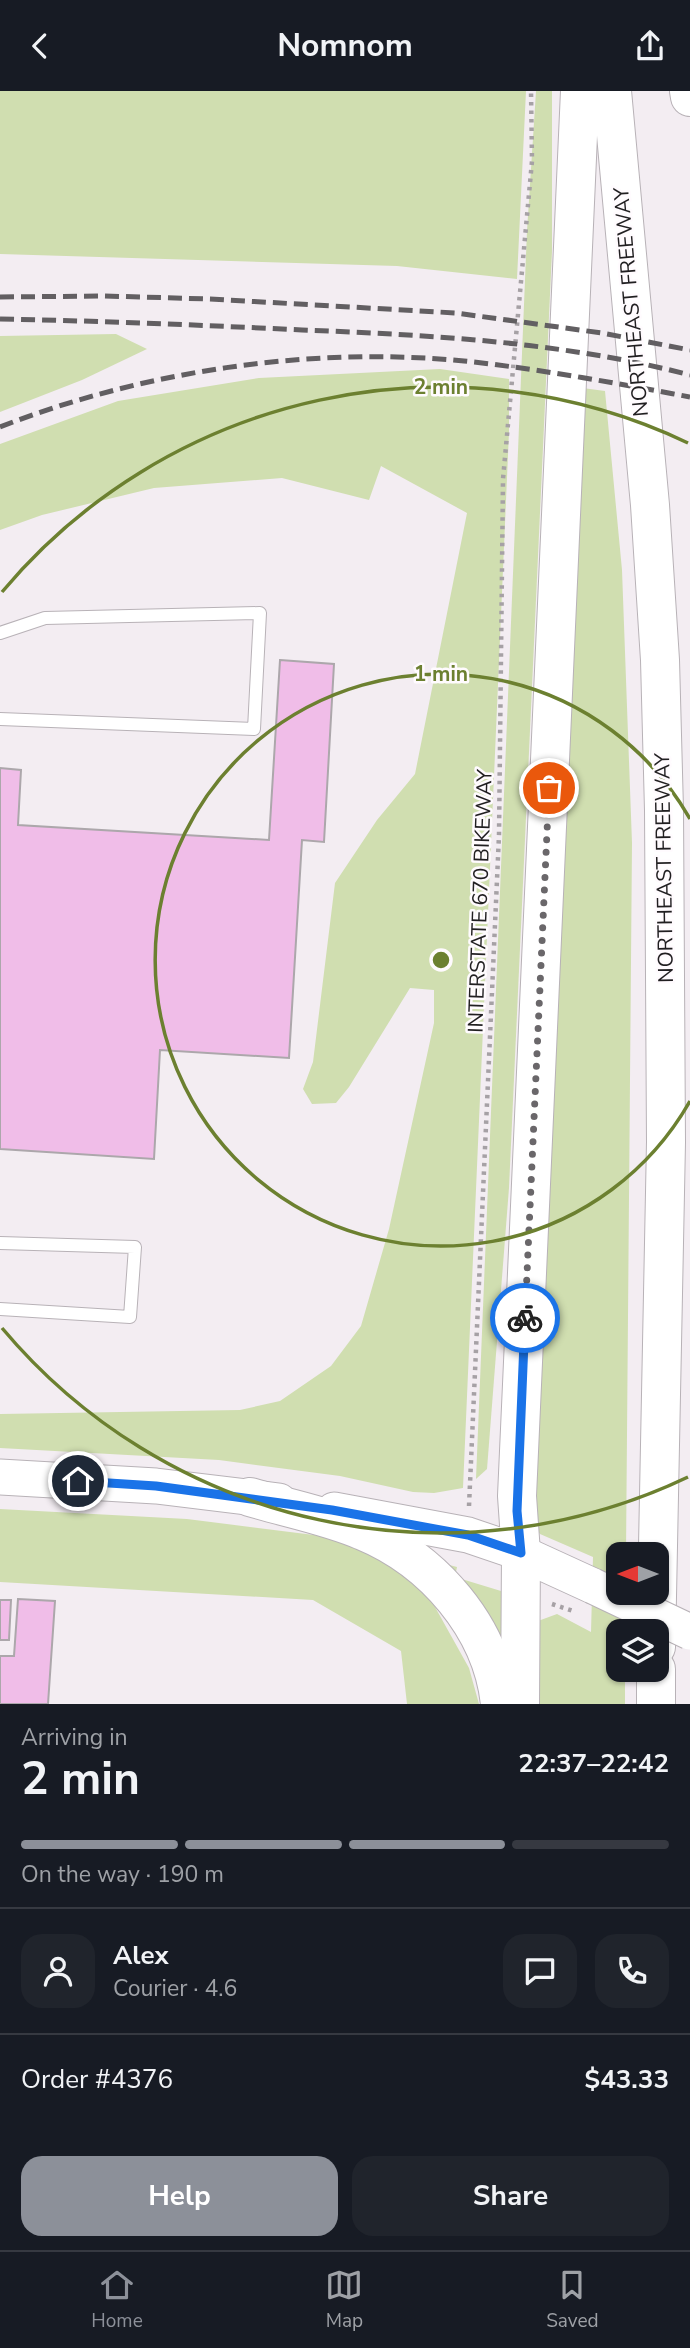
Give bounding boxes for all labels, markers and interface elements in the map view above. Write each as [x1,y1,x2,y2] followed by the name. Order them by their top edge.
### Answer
[277,24,413,67] text: Nomnom
[21,27,59,65] icon: back
[631,27,669,65] icon: share
[607,186,655,418] street label: NORTHEAST FREEWAY
[414,373,468,401] text: 2 min
[414,660,468,688] text: 1 min
[648,752,680,983] street label: NORTHEAST FREEWAY
[519,758,579,818] pin
[461,768,499,1033] street label: INTERSTATE 670 BIKEWAY
[530,769,568,807] icon: bag
[429,948,453,972] centre of rings
[490,1283,560,1353] courier
[506,1299,544,1337] icon: bike
[48,1451,108,1511] pin
[59,1462,97,1500] icon: home
[606,1542,668,1605] north arrow
[606,1542,669,1682] map controls
[606,1619,669,1682] button: layers
[21,1722,128,1753] text: Arriving in
[518,1746,669,1781] text: 22:37–22:42
[21,1747,140,1810] text: 2 min
[21,1859,224,1890] text: On the way · 190 m
[21,1934,95,2008] button: person
[503,1934,577,2008] button: chat
[595,1934,669,2008] button: phone
[113,1938,169,1973] text: Alex
[113,1973,237,2004] text: Courier · 4.6
[21,2062,173,2097] text: Order #4376
[585,2062,669,2097] text: $43.33
[21,2156,338,2236] button: Help
[352,2156,669,2236] button: Share
[91,2266,143,2334] tab: Home
[325,2266,363,2334] tab: Map
[546,2266,599,2334] tab: Saved

